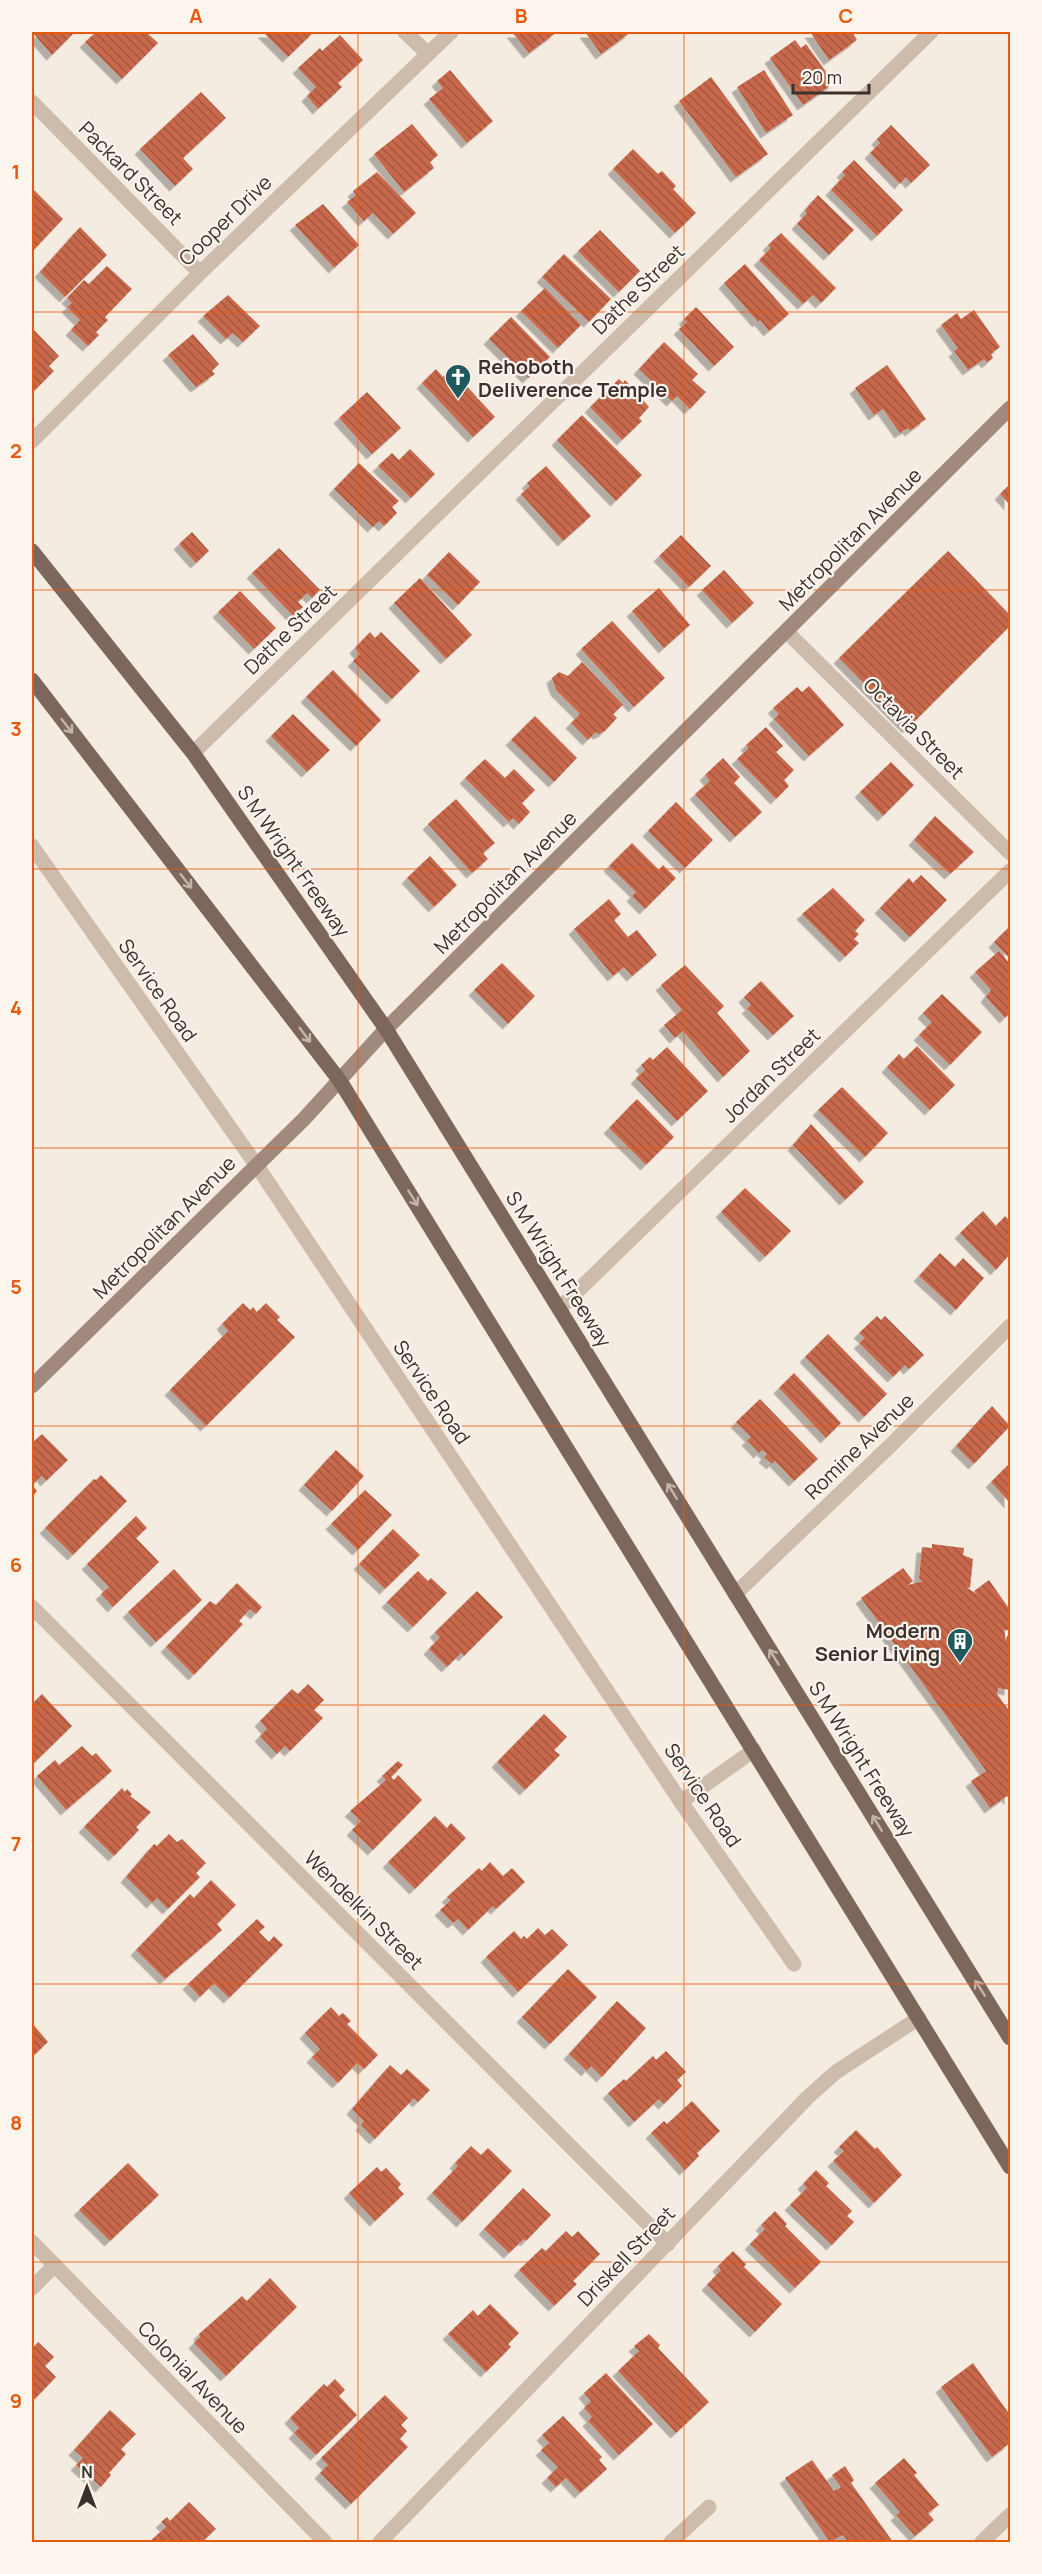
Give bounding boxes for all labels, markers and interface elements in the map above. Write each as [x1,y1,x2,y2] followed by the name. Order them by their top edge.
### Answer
[189,2,203,29] text: A
[515,2,528,29] text: B
[839,2,853,29] text: C
[793,57,870,95] scale bar
[802,65,842,89] text: 20 m
[73,115,189,231] street label: Packard Street
[12,158,20,185] text: 1
[173,169,277,271] street label: Cooper Drive
[586,238,690,340] street label: Dathe Street
[478,353,667,403] place label: Rehoboth Deliverence Temple
[443,362,473,400] church icon: Rehoboth Deliverence Temple
[10,437,22,464] text: 2
[773,462,927,616] street label: Metropolitan Avenue
[238,578,342,680] street label: Dathe Street
[857,671,971,785] street label: Octavia Street
[10,715,22,742] text: 3
[61,718,74,734] one-way arrow
[232,780,357,943] street label: S M Wright Freeway
[428,805,582,959] street label: Metropolitan Avenue
[180,872,193,888] one-way arrow
[113,933,203,1047] street label: Service Road
[10,994,22,1021] text: 4
[716,1022,826,1128] street label: Jordan Street
[299,1027,312,1043] one-way arrow
[87,1150,241,1304] street label: Metropolitan Avenue
[500,1186,618,1353] street label: S M Wright Freeway
[407,1189,419,1206] one-way arrow
[10,1273,22,1300] text: 5
[387,1335,477,1449] street label: Service Road
[799,1387,919,1505] street label: Romine Avenue
[665,1483,677,1500] one-way arrow
[10,1551,22,1578] text: 6
[815,1617,940,1667] place label: Modern Senior Living
[945,1626,975,1664] building icon: Modern Senior Living
[767,1649,779,1666] one-way arrow
[803,1676,921,1843] street label: S M Wright Freeway
[658,1738,748,1852] street label: Service Road
[870,1815,882,1832] one-way arrow
[11,1830,21,1857] text: 7
[299,1845,429,1975] street label: Wendelkin Street
[973,1980,985,1997] one-way arrow
[10,2109,22,2136] text: 8
[571,2200,681,2312] street label: Driskell Street
[132,2315,254,2439] street label: Colonial Avenue
[10,2387,22,2414] text: 9
[57,2457,117,2517] north arrow
[81,2461,93,2483] text: N

